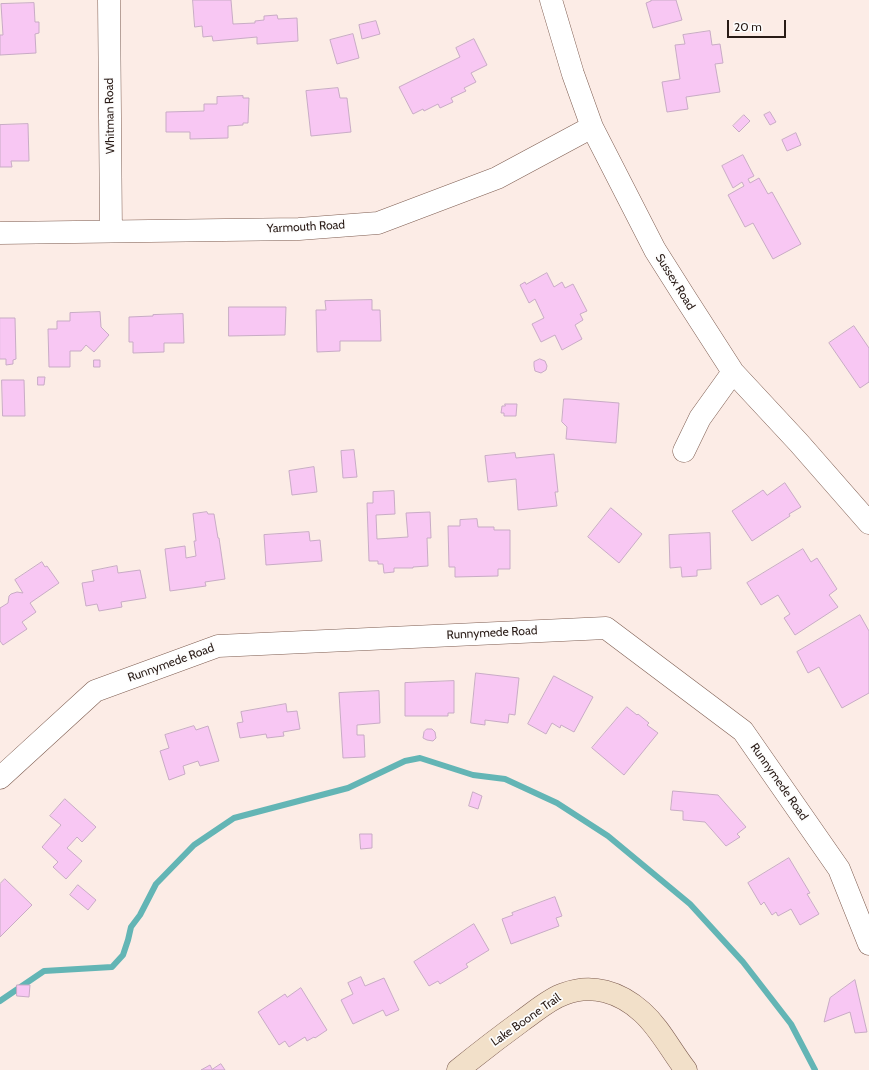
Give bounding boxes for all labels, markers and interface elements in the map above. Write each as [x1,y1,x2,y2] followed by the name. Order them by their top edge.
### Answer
[729,12,788,38] scale bar
[734,19,762,34] text: 20 m
[102,78,118,154] street label: Whitman Road
[267,218,345,236] street label: Yarmouth Road
[652,251,698,313] street label: Sussex Road
[446,623,538,643] street label: Runnymede Road
[126,641,216,685] street label: Runnymede Road
[747,741,811,823] street label: Runnymede Road
[488,991,564,1049] street label: Lake Boone Trail

